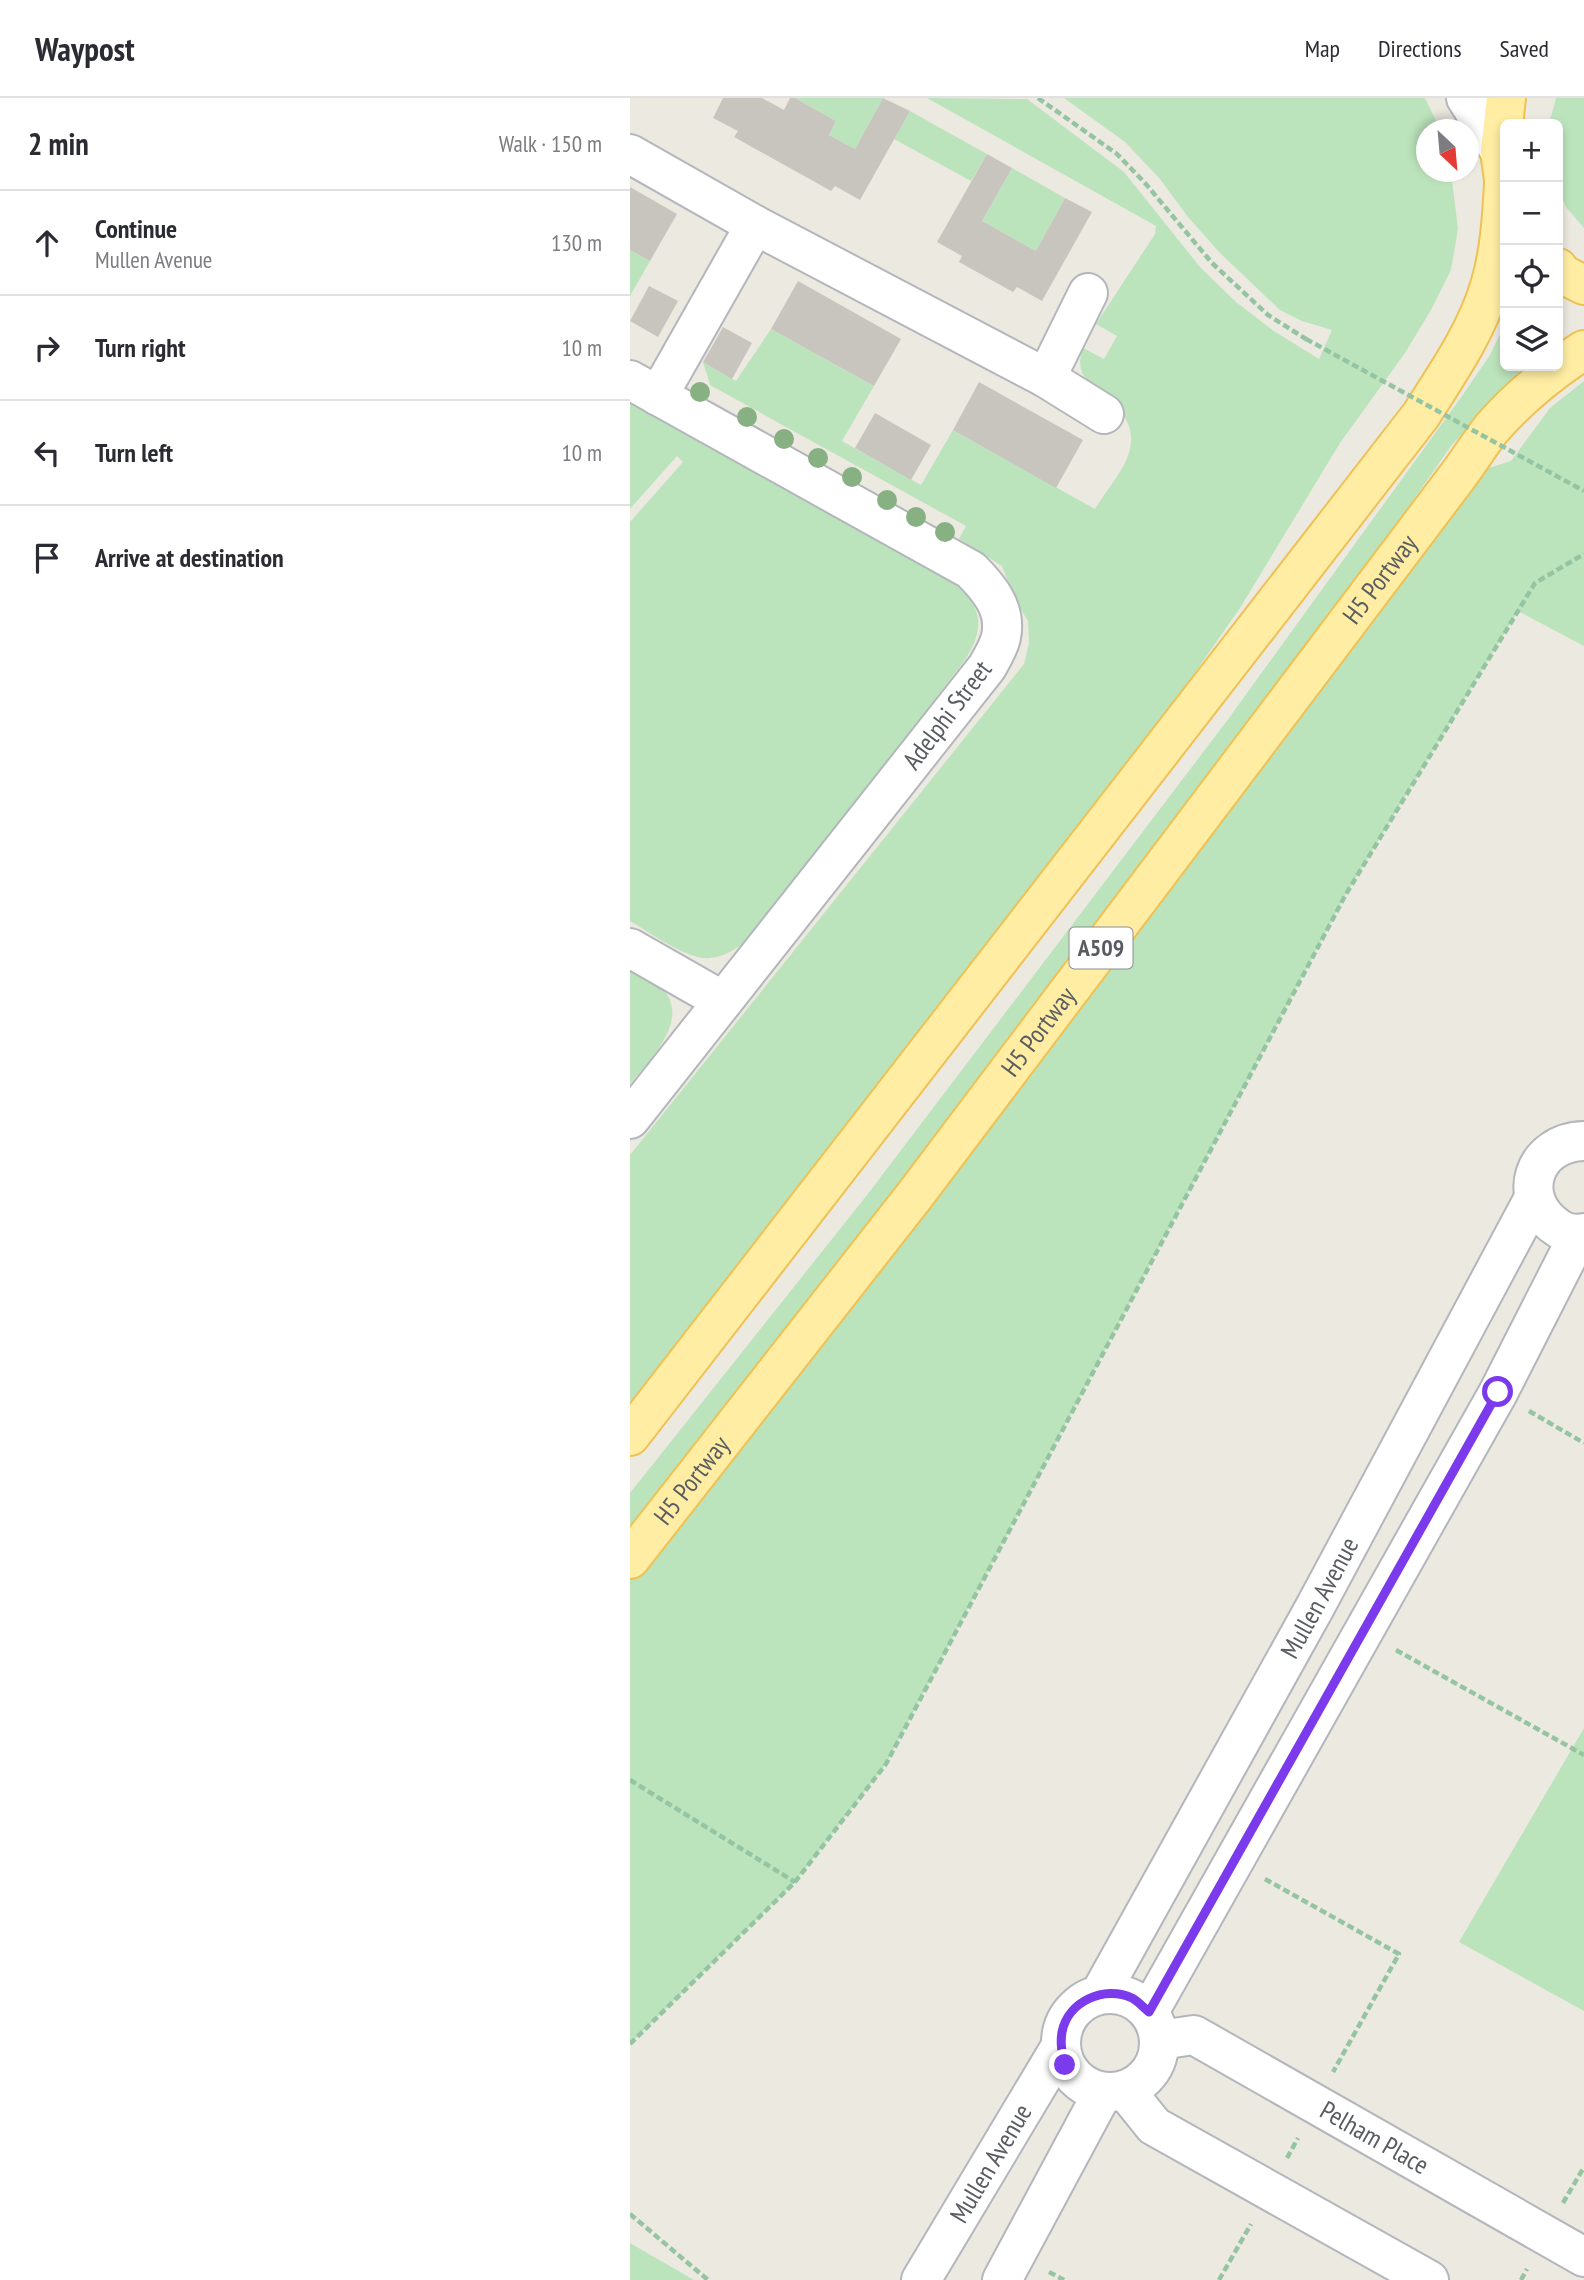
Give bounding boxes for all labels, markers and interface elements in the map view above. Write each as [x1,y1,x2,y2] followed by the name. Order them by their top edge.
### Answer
[35,27,135,70] text: Waypost
[1305,33,1340,64] text: Map
[1378,33,1462,64] text: Directions
[1500,33,1549,64] text: Saved
[1416,119,1479,182] north arrow
[1500,119,1563,371] map controls
[1500,119,1563,182] button: +
[28,124,89,163] text: 2 min
[499,129,602,158] text: Walk · 150 m
[1500,182,1563,245] button: −
[95,212,177,245] text: Continue
[28,224,66,262] icon: ahead
[551,228,602,257] text: 130 m
[95,245,212,274] text: Mullen Avenue
[1500,245,1563,308] button: locate
[1500,308,1563,371] button: layers
[28,329,66,367] icon: right
[95,331,186,364] text: Turn right
[561,333,602,362] text: 10 m
[28,434,66,472] icon: left
[95,436,173,469] text: Turn left
[561,438,602,467] text: 10 m
[1335,527,1424,630] street label: H5 Portway
[28,539,66,577] icon: arrive
[95,541,284,574] text: Arrive at destination
[895,654,998,776] street label: Adelphi Street
[1070,928,1133,968] road number: A509
[993,980,1083,1083] street label: H5 Portway
[1482,1376,1513,1407] route start
[646,1429,736,1531] street label: H5 Portway
[1273,1531,1365,1664] street label: Mullen Avenue
[1049,2049,1080,2080] route end
[1314,2093,1435,2181] street label: Pelham Place
[942,2098,1039,2228] street label: Mullen Avenue

